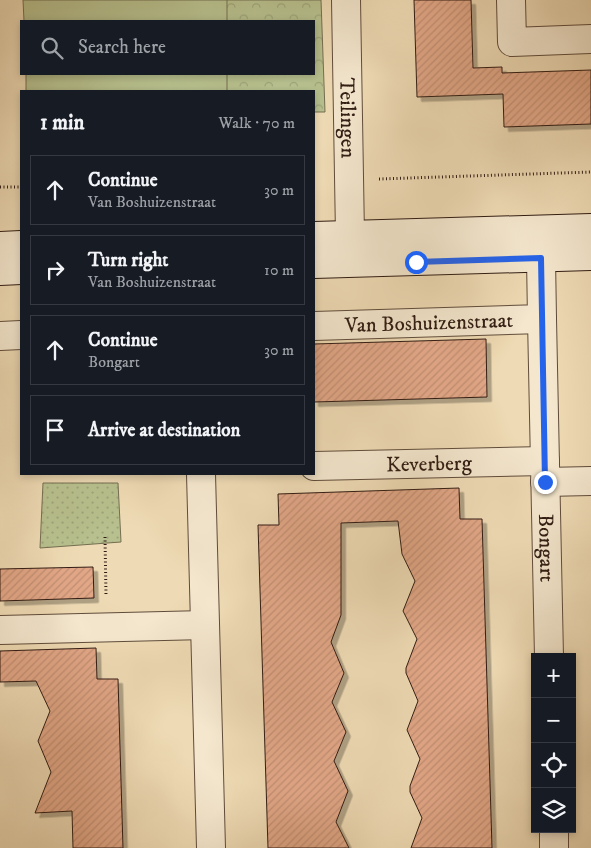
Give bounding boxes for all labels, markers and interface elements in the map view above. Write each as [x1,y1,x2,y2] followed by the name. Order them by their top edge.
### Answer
[20,20,315,75] search box
[38,34,66,62] icon: search
[78,36,166,59] text: Search here
[333,78,361,159] street label: Teilingen
[40,110,84,136] text: 1 min
[219,113,295,133] text: Walk · 70 m
[88,169,158,192] text: Continue
[41,176,69,204] icon: ahead
[264,180,294,200] text: 30 m
[88,192,216,212] text: Van Boshuizenstraat
[88,249,168,272] text: Turn right
[405,251,428,274] route start
[41,256,69,284] icon: right
[264,260,294,280] text: 10 m
[88,272,216,292] text: Van Boshuizenstraat
[343,308,514,339] street label: Van Boshuizenstraat
[88,329,158,352] text: Continue
[41,336,69,364] icon: ahead
[264,340,294,360] text: 30 m
[88,352,140,372] text: Bongart
[41,416,69,444] icon: arrive
[88,419,240,442] text: Arrive at destination
[386,451,473,478] street label: Keverberg
[534,471,557,494] route end
[532,514,559,583] street label: Bongart
[531,653,576,833] map controls
[531,653,576,698] button: +
[531,698,576,743] button: −
[531,743,576,788] button: locate
[531,788,576,833] button: layers

